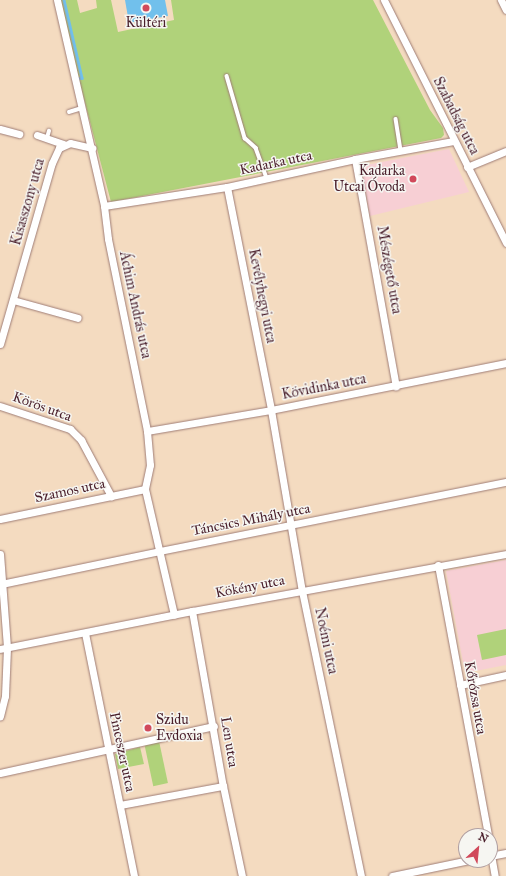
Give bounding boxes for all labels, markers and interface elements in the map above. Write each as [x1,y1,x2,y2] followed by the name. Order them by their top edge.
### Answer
[141,3,151,13] marker: Kültéri
[126,15,166,31] place label: Kültéri
[429,74,483,158] street label: Szabadság utca
[238,147,314,179] street label: Kadarka utca
[8,157,48,247] street label: Kisasszony utca
[333,163,405,196] place label: Kadarka Utcai Óvoda
[408,174,418,184] marker: Kadarka Utcai Óvoda
[373,225,405,315] street label: Mészégető utca
[245,247,279,345] street label: Kevélyhegyi utca
[115,250,155,360] street label: Áchim András utca
[280,371,368,403] street label: Kövidinka utca
[10,389,74,425] street label: Körös utca
[33,475,107,507] street label: Szamos utca
[190,500,312,540] street label: Táncsics Mihály utca
[214,572,286,602] street label: Kökény utca
[311,606,341,676] street label: Noémi utca
[460,660,490,736] street label: Kőrózsa utca
[105,711,139,793] street label: Pinceszer utca
[156,712,202,744] place label: Szidu Evdoxia
[217,716,241,768] street label: Len utca
[143,723,153,733] marker: Szidu Evdoxia
[458,828,498,868] north arrow
[476,830,490,846] text: N

